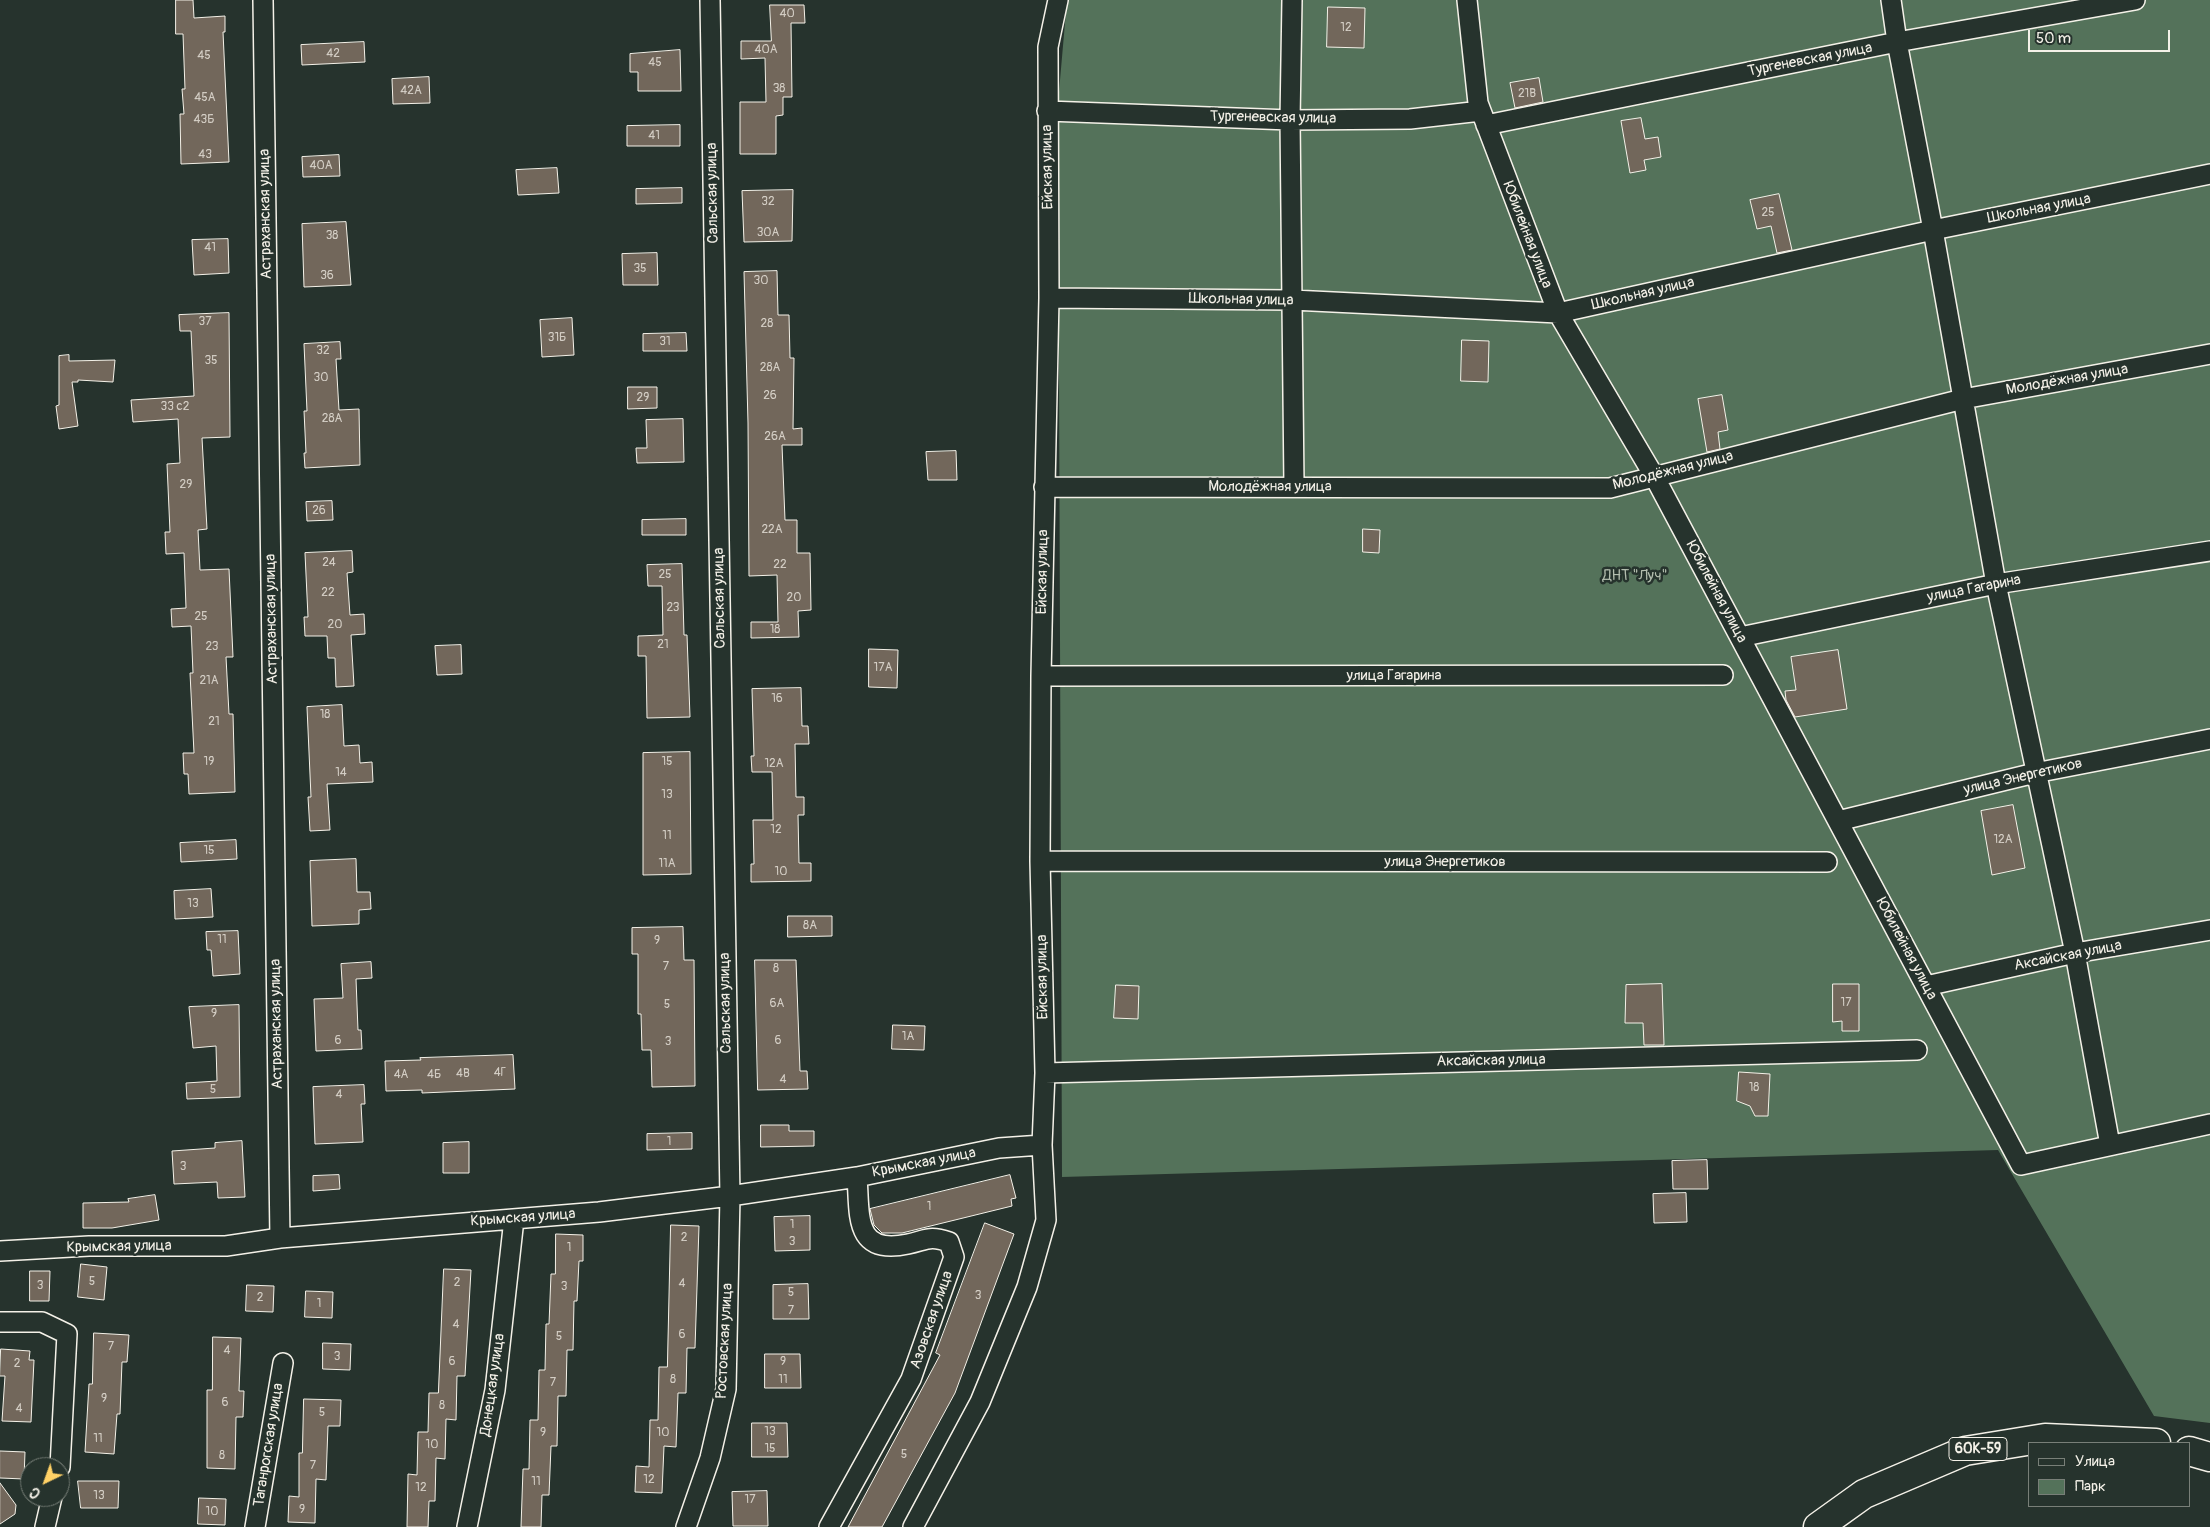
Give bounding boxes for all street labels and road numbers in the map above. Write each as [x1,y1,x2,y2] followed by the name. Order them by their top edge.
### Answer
[1746,39,1874,81] street label: Тургеневская улица
[1210,108,1336,128] street label: Тургеневская улица
[1038,124,1058,210] street label: Ейская улица
[703,142,723,244] street label: Сальская улица
[256,149,276,279] street label: Астраханская улица
[1498,179,1556,291] street label: Юбилейная улица
[1986,190,2092,228] street label: Школьная улица
[1590,273,1696,315] street label: Школьная улица
[1188,290,1294,310] street label: Школьная улица
[2005,360,2129,400] street label: Молодёжная улица
[1611,447,1735,495] street label: Молодёжная улица
[1208,478,1332,496] street label: Молодёжная улица
[1033,529,1053,615] street label: Ейская улица
[1682,538,1750,646] street label: Юбилейная улица
[710,547,730,649] street label: Сальская улица
[262,554,282,684] street label: Астраханская улица
[1926,571,2022,607] street label: улица Гагарина
[1346,667,1442,685] street label: улица Гагарина
[1962,755,2084,799] street label: улица Энергетиков
[1384,853,1506,871] street label: улица Энергетиков
[1872,895,1940,1003] street label: Юбилейная улица
[1033,934,1053,1020] street label: Ейская улица
[2013,937,2123,975] street label: Аксайская улица
[716,952,736,1054] street label: Сальская улица
[267,959,287,1089] street label: Астраханская улица
[1436,1051,1546,1071] street label: Аксайская улица
[871,1144,977,1182] street label: Крымская улица
[470,1205,576,1231] street label: Крымская улица
[66,1237,172,1257] street label: Крымская улица
[907,1269,957,1371] street label: Азовская улица
[713,1283,737,1399] street label: Ростовская улица
[477,1332,509,1438] street label: Донецкая улица
[250,1382,288,1508] street label: Таганрогская улица
[1949,1438,2007,1460] road number: 60К-59

